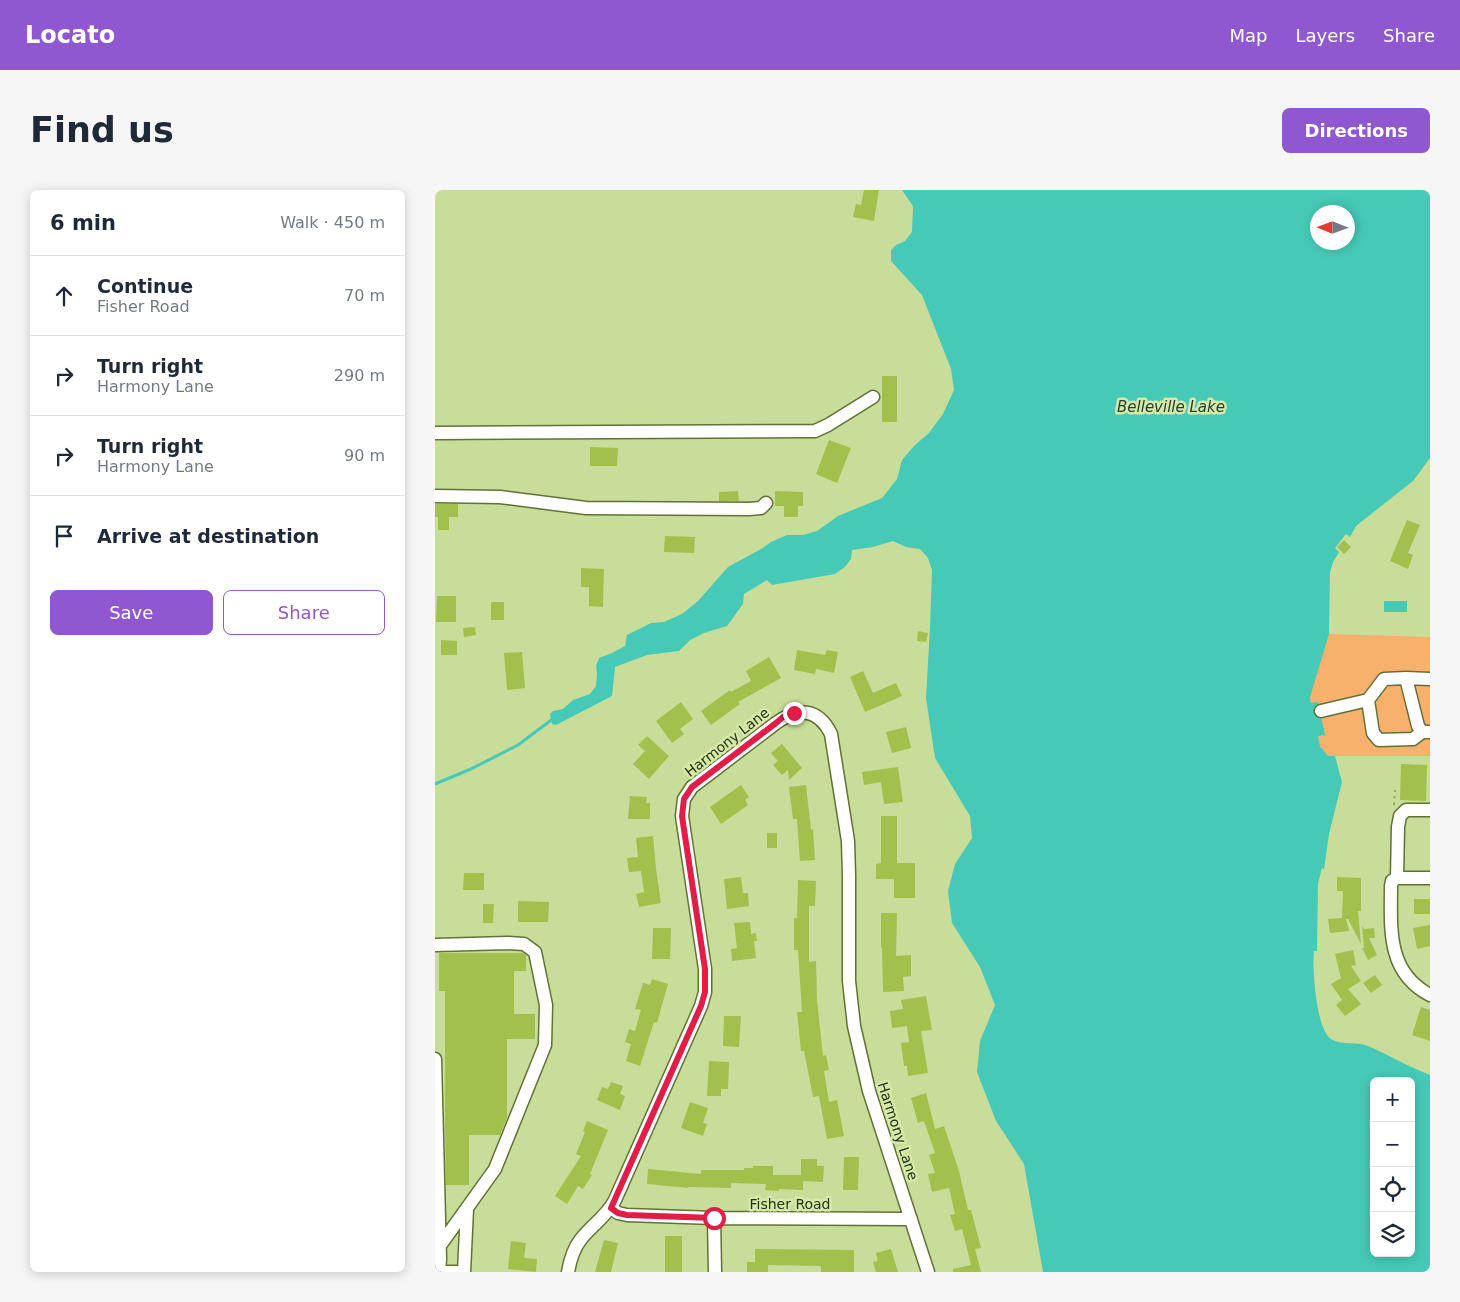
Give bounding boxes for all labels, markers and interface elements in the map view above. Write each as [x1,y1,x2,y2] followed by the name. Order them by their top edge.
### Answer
[25,21,115,49] text: Locato
[1229,25,1267,46] text: Map
[1295,25,1355,46] text: Layers
[1383,25,1435,46] text: Share
[1282,108,1430,153] button: Directions
[30,110,174,150] text: Find us
[1310,205,1355,250] north arrow
[50,211,116,235] text: 6 min
[280,213,385,232] text: Walk · 450 m
[97,275,193,297] text: Continue
[50,282,78,310] icon: ahead
[344,286,385,305] text: 70 m
[97,297,190,316] text: Fisher Road
[97,355,203,377] text: Turn right
[50,362,78,390] icon: right
[334,366,385,385] text: 290 m
[97,377,214,396] text: Harmony Lane
[1117,398,1225,416] water label: Belleville Lake
[97,435,203,457] text: Turn right
[50,442,78,470] icon: right
[344,446,385,465] text: 90 m
[97,457,214,476] text: Harmony Lane
[50,522,78,550] icon: arrive
[97,525,319,547] text: Arrive at destination
[50,590,213,635] button: Save
[223,590,385,635] button: Share
[783,702,806,725] route end
[682,704,772,780] street label: Harmony Lane
[1370,1077,1415,1257] map controls
[1370,1077,1415,1122] button: +
[875,1080,921,1182] street label: Harmony Lane
[1370,1122,1415,1167] button: −
[1370,1167,1415,1212] button: locate
[749,1196,831,1212] street label: Fisher Road
[703,1207,726,1230] route start
[1370,1212,1415,1257] button: layers

